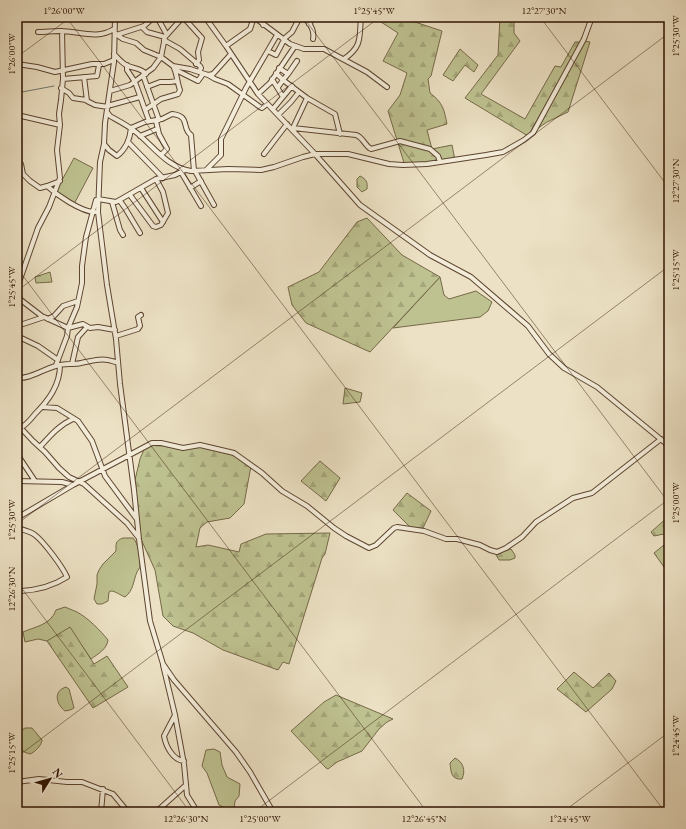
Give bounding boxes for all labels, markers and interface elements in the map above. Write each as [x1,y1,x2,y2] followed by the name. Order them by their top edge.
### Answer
[43,4,86,17] text: 1°26'00"W
[353,4,396,17] text: 1°25'45"W
[522,4,567,17] text: 12°27'30"N
[669,14,682,57] text: 1°25'30"W
[5,32,18,75] text: 1°26'00"W
[669,158,682,203] text: 12°27'30"N
[669,248,682,291] text: 1°25'15"W
[5,265,18,308] text: 1°25'45"W
[669,481,682,524] text: 1°25'00"W
[5,498,18,541] text: 1°25'30"W
[5,566,18,611] text: 12°26'30"N
[669,714,682,757] text: 1°24'45"W
[5,731,18,774] text: 1°25'15"W
[30,759,70,799] north arrow
[50,765,66,781] text: N
[164,812,209,825] text: 12°26'30"N
[239,812,282,825] text: 1°25'00"W
[402,812,447,825] text: 12°26'45"N
[549,812,592,825] text: 1°24'45"W

